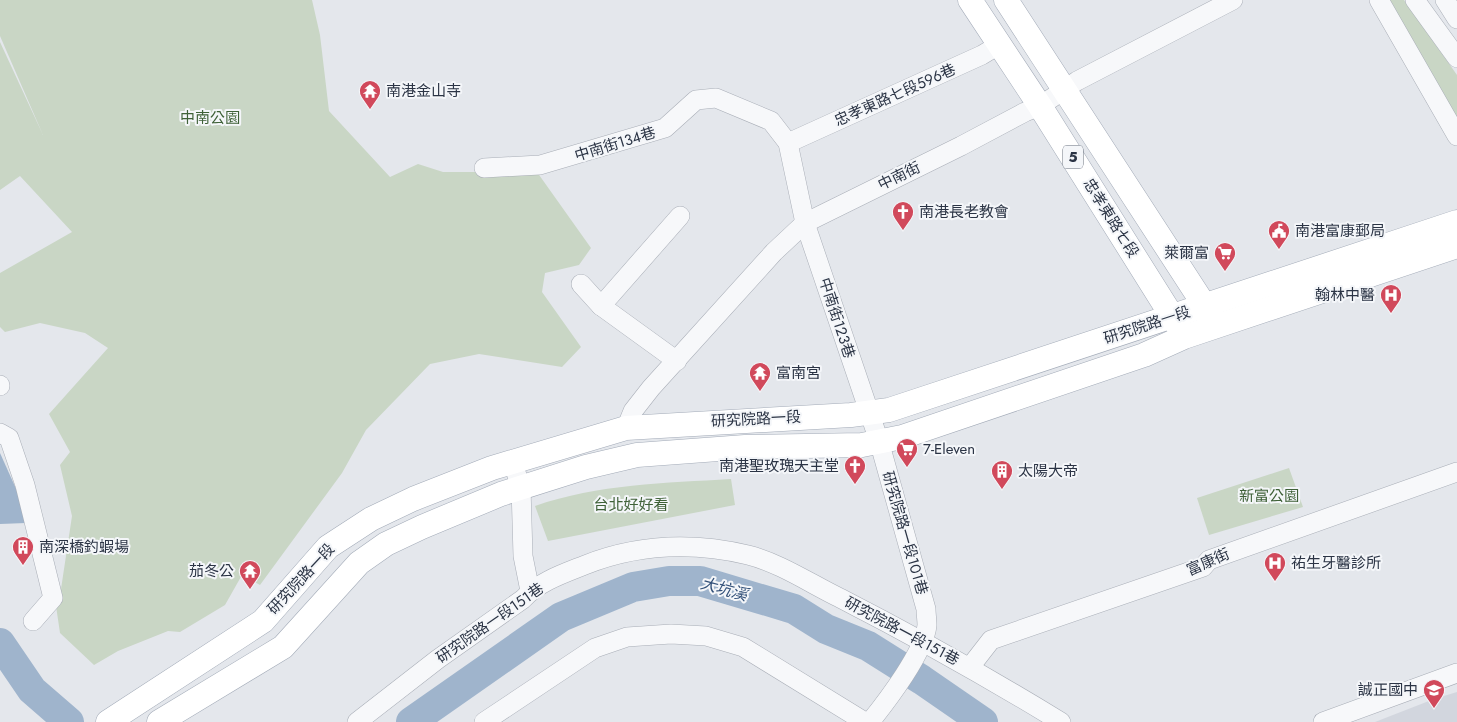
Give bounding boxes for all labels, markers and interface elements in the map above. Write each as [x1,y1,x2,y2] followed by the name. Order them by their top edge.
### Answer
[831,58,959,132] street label: 忠孝東路七段596巷
[358,79,382,110] temple icon: 南港金山寺
[386,80,461,102] place label: 南港金山寺
[180,107,240,129] park label: 中南公園
[572,121,658,167] street label: 中南街134巷
[1063,146,1083,168] road number: 5
[874,156,924,196] street label: 中南街
[1078,174,1144,262] street label: 忠孝東路七段
[891,200,915,231] church icon: 南港長老教會
[919,201,1009,223] place label: 南港長老教會
[1267,219,1291,250] public building icon: 南港富康郵局
[1295,220,1385,242] place label: 南港富康郵局
[1213,241,1237,272] supermarket icon: 萊爾富
[1164,242,1209,264] place label: 萊爾富
[814,275,860,361] street label: 中南街123巷
[1379,283,1403,314] hospital icon: 翰林中醫
[1315,284,1375,306] place label: 翰林中醫
[1101,301,1193,349] street label: 研究院路一段
[748,361,772,392] temple icon: 富南宮
[776,362,821,384] place label: 富南宮
[710,406,802,432] street label: 研究院路一段
[895,437,919,468] supermarket icon: 7-Eleven
[923,438,975,460] place label: 7-Eleven
[843,454,867,485] church icon: 南港聖玫瑰天主堂
[719,455,839,477] place label: 南港聖玫瑰天主堂
[990,459,1014,490] building icon: 太陽大帝
[1018,460,1078,482] place label: 太陽大帝
[877,469,933,597] street label: 研究院路一段101巷
[1239,485,1299,507] park label: 新富公園
[593,494,669,516] park label: 台北好好看
[11,535,35,566] building icon: 南深橋釣蝦場
[39,536,129,558] place label: 南深橋釣蝦場
[262,539,340,619] street label: 研究院路一段
[1183,543,1233,581] street label: 富康街
[1263,551,1287,582] hospital icon: 祐生牙醫診所
[1291,552,1381,574] place label: 祐生牙醫診所
[238,559,262,590] temple icon: 茄冬公
[189,560,234,582] place label: 茄冬公
[698,572,752,607] water label: 大坑溪
[432,578,548,668] street label: 研究院路一段151巷
[841,591,963,671] street label: 研究院路一段151巷
[1422,678,1446,709] school or university icon: 誠正國中
[1358,679,1418,701] place label: 誠正國中

